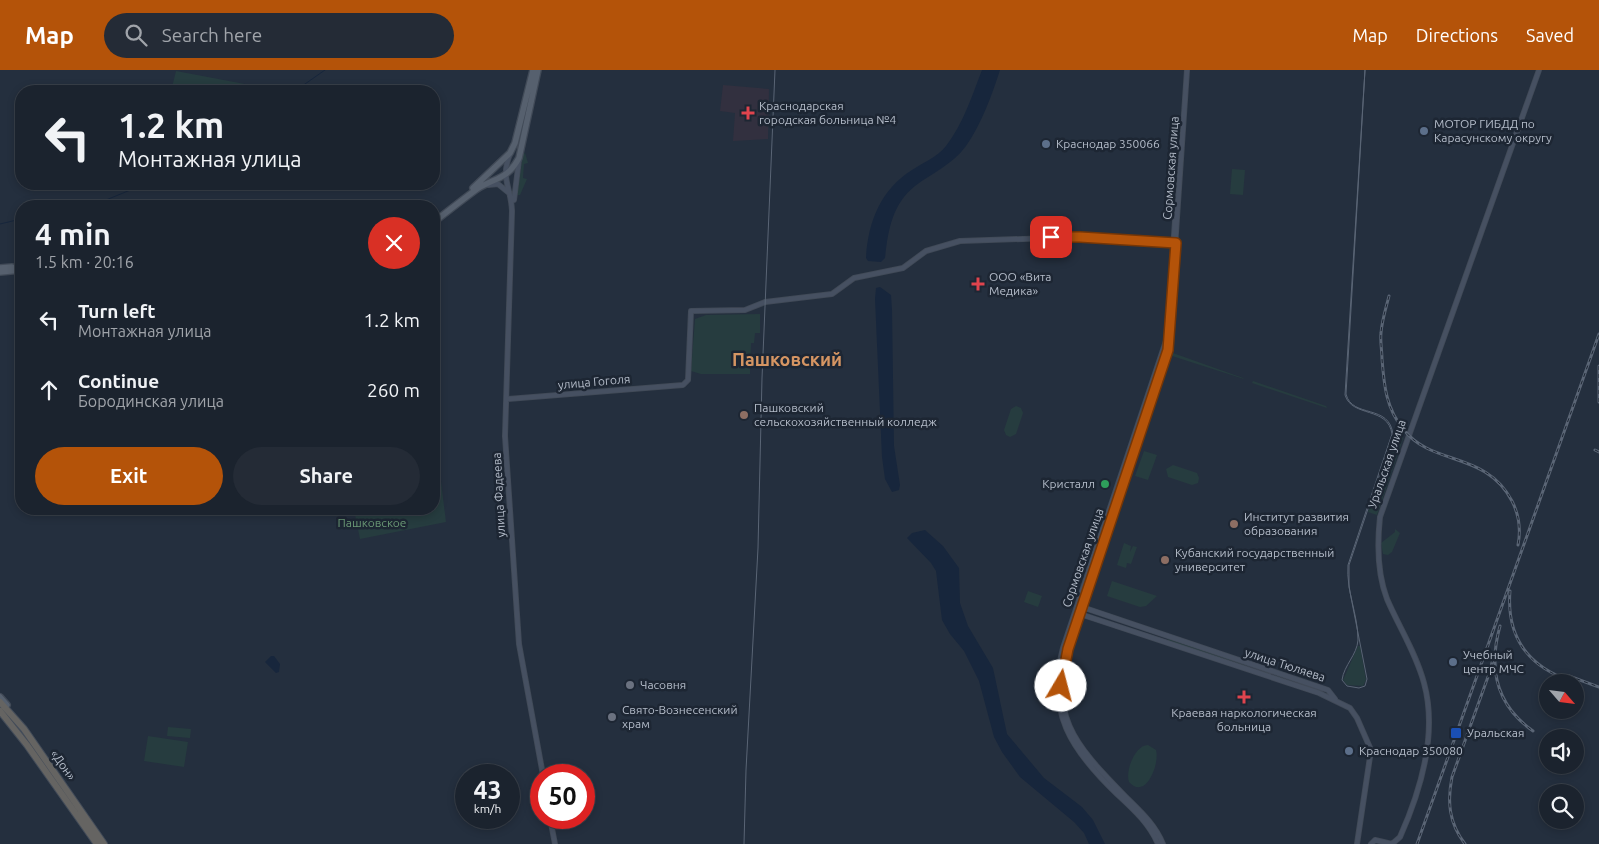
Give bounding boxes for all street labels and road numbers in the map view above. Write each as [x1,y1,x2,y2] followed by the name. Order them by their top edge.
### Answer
[1160,116,1181,220] street label: Сормовская улица
[557,372,631,391] street label: улица Гоголя
[1365,418,1408,510] street label: Уральская улица
[490,452,507,538] street label: улица Фадеева
[1059,507,1106,609] street label: Сормовская улица
[1243,645,1327,684] street label: улица Тюляева
[48,747,79,783] street label: «Дон»

